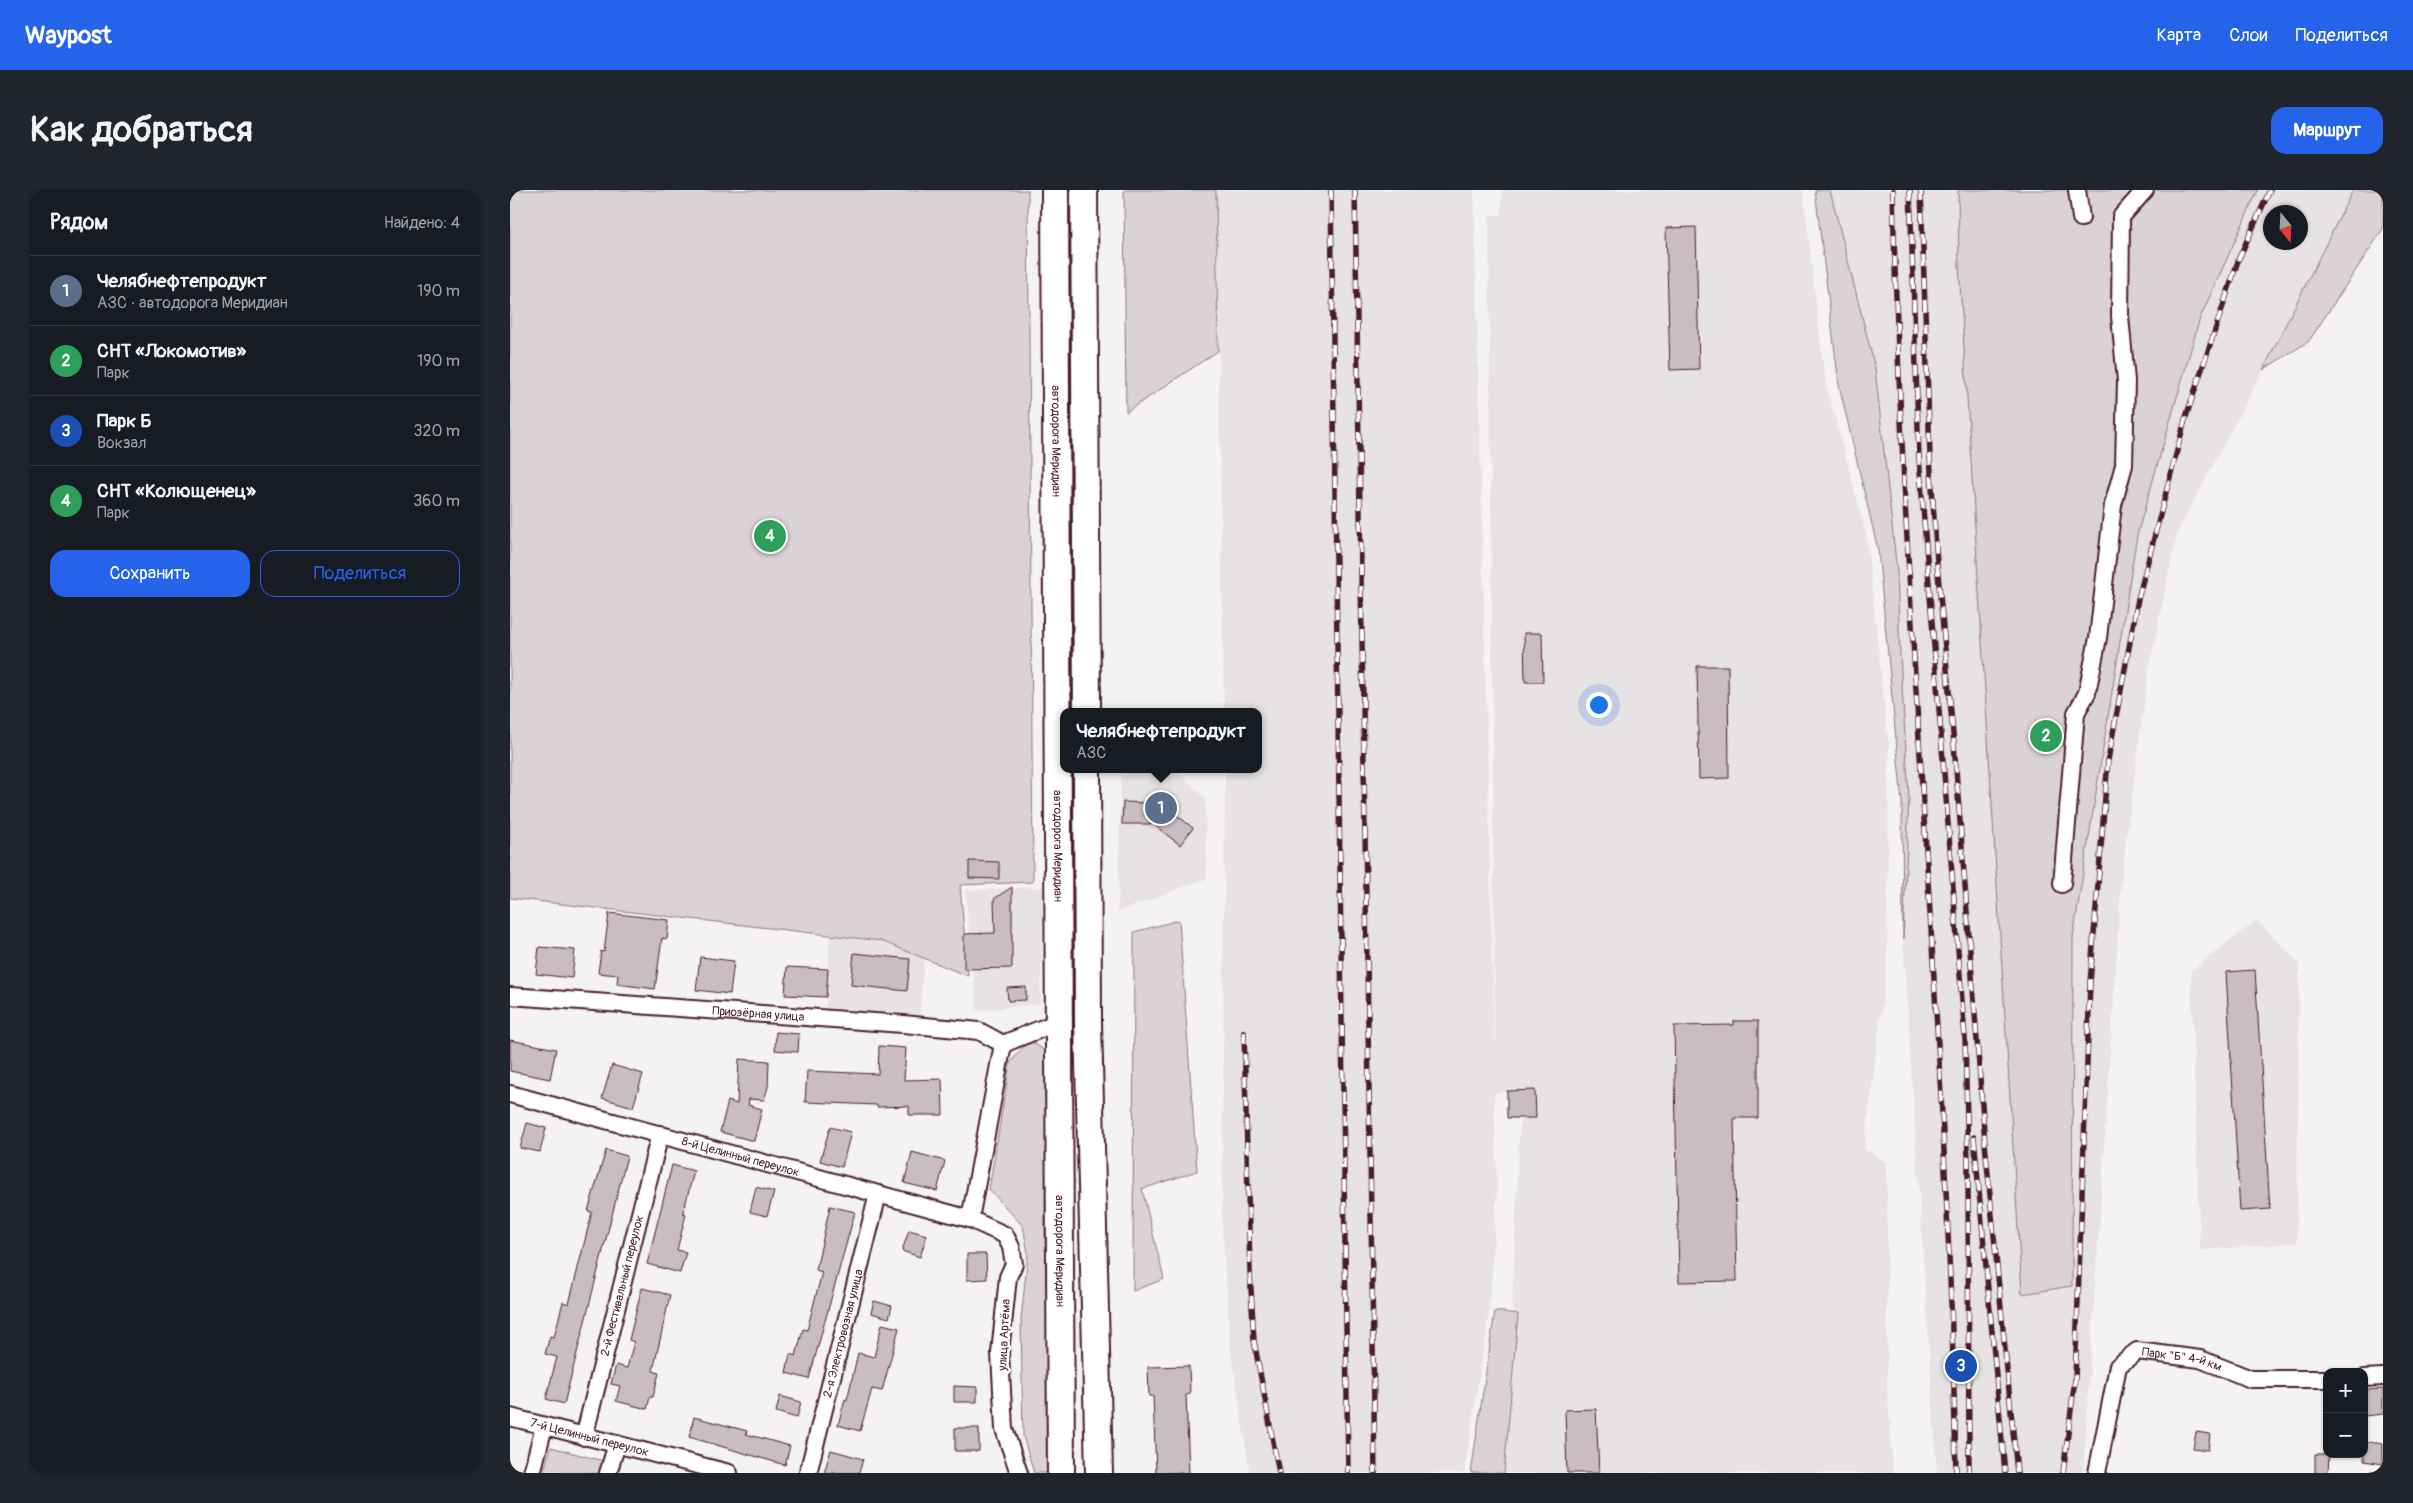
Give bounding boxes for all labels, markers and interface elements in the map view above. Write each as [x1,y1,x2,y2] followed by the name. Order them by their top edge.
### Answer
[25,21,112,50] text: Waypost
[2157,24,2201,47] text: Карта
[2229,24,2267,47] text: Слои
[2295,24,2388,47] text: Поделиться
[2271,107,2383,154] button: Маршрут
[30,108,253,152] text: Как добраться
[2263,205,2308,250] north arrow
[50,209,108,236] text: Рядом
[384,213,460,233] text: Найдено: 4
[97,269,266,293] text: Челябнефтепродукт
[63,281,69,301] text: 1
[417,281,460,301] text: 190 m
[97,293,288,313] text: АЗС · автодорога Меридиан
[97,339,246,363] text: СНТ «Локомотив»
[62,351,70,371] text: 2
[417,351,460,371] text: 190 m
[97,363,130,383] text: Парк
[1048,385,1063,497] street label: автодорога Меридиан
[97,409,152,433] text: Парк Б
[62,421,70,441] text: 3
[414,421,460,441] text: 320 m
[97,433,146,453] text: Вокзал
[97,479,256,503] text: СНТ «Колющенец»
[61,491,71,511] text: 4
[413,491,460,511] text: 360 m
[97,503,130,523] text: Парк
[754,517,786,555] pin: 4
[50,550,250,597] button: Сохранить
[260,550,460,597] button: Поделиться
[1586,692,1612,718] your location
[1060,708,1262,773] popup
[2030,717,2062,755] pin: 2
[1076,719,1246,743] text: Челябнефтепродукт
[1076,743,1106,763] text: АЗС
[1145,789,1177,827] pin: 1
[1050,790,1065,902] street label: автодорога Меридиан
[712,1003,805,1025] street label: Приозёрная улица
[680,1134,801,1180] street label: 8-й Целинный переулок
[1052,1195,1067,1307] street label: автодорога Меридиан
[598,1214,647,1358] street label: 2-й Фестивальный переулок
[820,1267,867,1399] street label: 2-я Электровозная улица
[995,1298,1014,1372] street label: улица Артёма
[2141,1345,2224,1375] street label: Парк "Б" 4-й км
[1945,1347,1977,1385] pin: 3
[2323,1368,2368,1458] map controls
[2323,1368,2368,1413] button: +
[2323,1413,2368,1458] button: −
[528,1415,650,1460] street label: 7-й Целинный переулок

